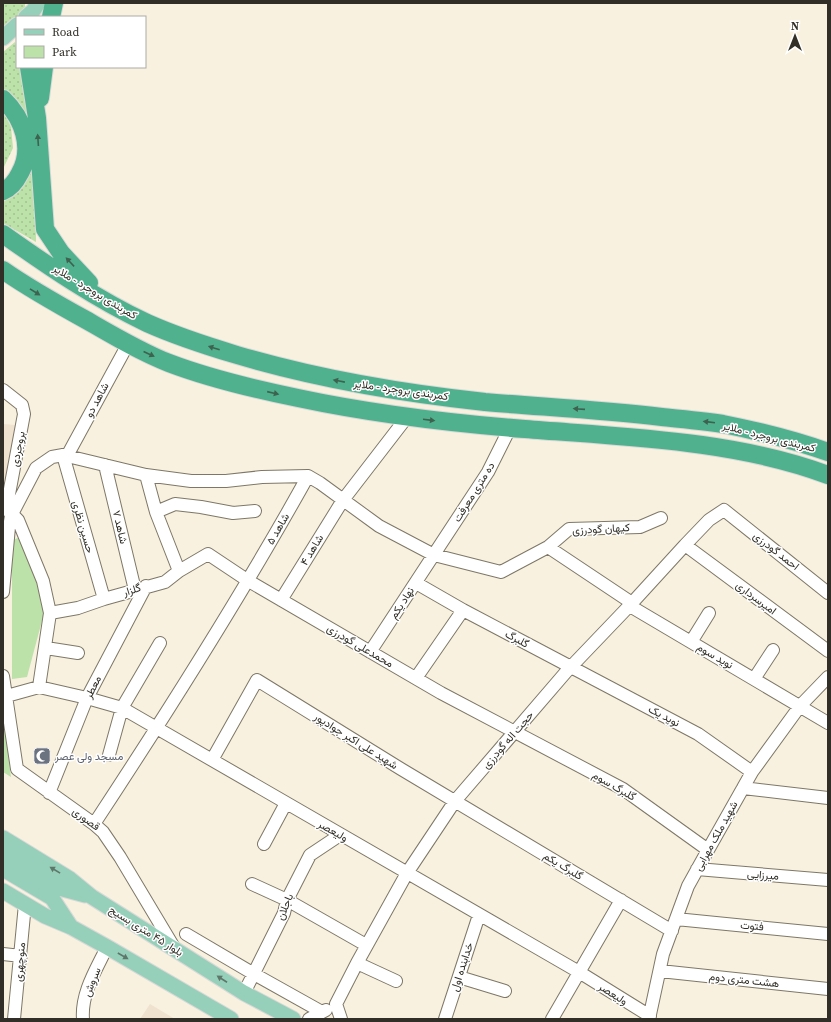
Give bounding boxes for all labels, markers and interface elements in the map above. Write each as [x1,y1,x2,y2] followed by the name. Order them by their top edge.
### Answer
[16,16,146,68] legend
[775,16,815,56] north arrow
[791,19,799,34] text: N
[52,24,79,40] text: Road
[52,44,77,60] text: Park
[35,134,42,146] one-way arrow
[65,257,74,267] one-way arrow
[49,260,140,323] street label: کمربندی بروجرد - ملایر
[29,288,41,295] one-way arrow
[207,345,219,351] one-way arrow
[144,351,155,357] one-way arrow
[352,376,450,404] street label: کمربندی بروجرد - ملایر
[333,378,345,384] one-way arrow
[82,380,113,420] street label: شاهد دو
[267,390,279,396] one-way arrow
[573,405,586,412] one-way arrow
[423,417,435,423] one-way arrow
[720,418,817,456] street label: کمربندی بروجرد - ملایر
[703,419,715,426] one-way arrow
[7,430,29,468] street label: بروجردی
[450,459,498,525] street label: ده متری معرفت
[68,499,98,555] street label: حسین نظری
[109,509,131,546] street label: شاهد ۷
[263,510,293,548] street label: شاهد ۵
[572,520,630,538] street label: کیهان گودرزی
[750,528,802,574] street label: احمد گودرزی
[297,531,327,568] street label: شاهد ۴
[732,578,780,618] street label: امیرسرداری
[120,580,143,600] street label: گلزار
[386,584,418,622] street label: نهاد یکم
[324,621,396,671] street label: محمدعلی گودرزی
[502,626,532,652] street label: گلبرگ
[694,640,736,672] street label: نوید سوم
[80,673,105,702] street label: معطر
[646,701,682,731] street label: نوید یک
[479,708,537,772] street label: حجت اله گودرزی
[310,709,401,773] street label: شهید علی اکبر جوادپور
[32,746,52,766] mosque icon: مسجد ولی عصر
[54,749,123,764] place label: مسجد ولی عصر
[590,768,639,804] street label: گلبرگ سوم
[691,798,742,874] street label: شهید ملک مهرابی
[69,804,103,834] street label: قصوری
[315,816,351,846] street label: ولیعصر
[540,848,586,884] street label: گلبرگ یکم
[49,866,61,873] one-way arrow
[746,866,780,884] street label: میرزایی
[273,891,297,923] street label: باجلان
[106,902,186,960] street label: بلوار ۴۵ متری بسیج
[740,918,764,934] street label: فتوت
[447,941,477,993] street label: خدابنده اول
[11,942,29,982] street label: منوچهری
[117,953,129,960] one-way arrow
[79,965,105,999] street label: سروش
[708,969,780,991] street label: هشت متری دوم
[217,975,227,983] one-way arrow
[595,979,631,1009] street label: ولیعصر

